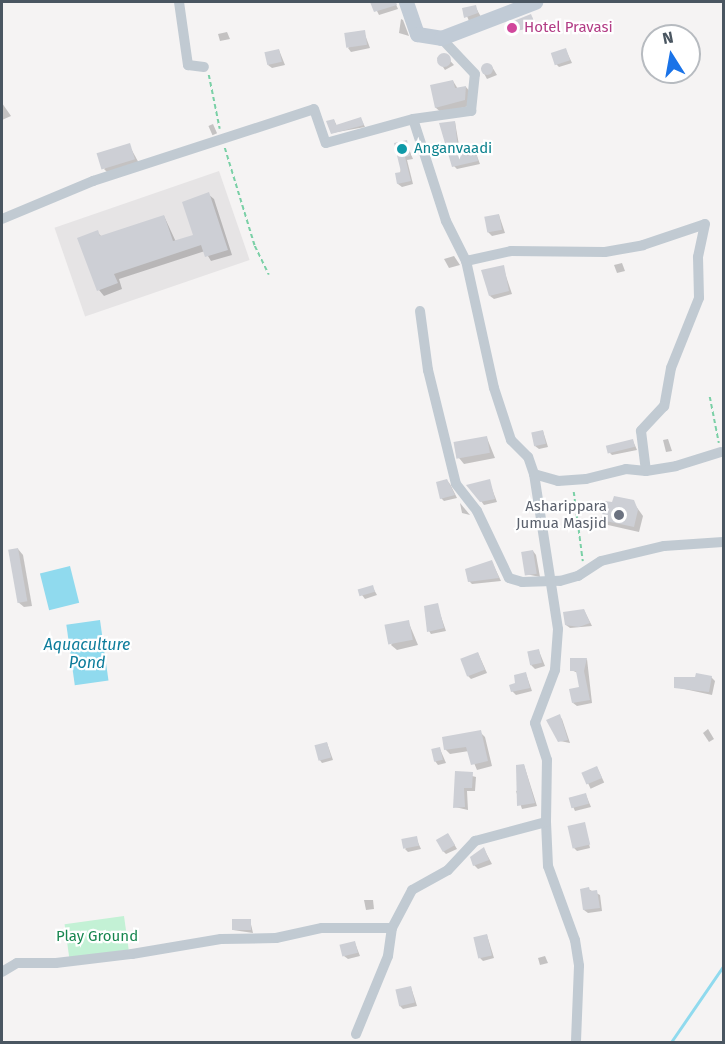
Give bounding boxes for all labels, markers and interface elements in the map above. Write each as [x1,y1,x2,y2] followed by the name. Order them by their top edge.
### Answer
[524,19,613,37] place label: Hotel Pravasi
[505,21,519,35] marker: Hotel Pravasi
[641,24,701,84] north arrow
[661,27,675,48] text: N
[414,140,492,158] place label: Anganvaadi
[395,142,409,156] marker: Anganvaadi
[516,497,607,532] place label: Asharippara Jumua Masjid
[612,508,626,522] marker: Asharippara Jumua Masjid
[44,635,130,673] water label: Aquaculture Pond
[56,928,138,946] park label: Play Ground

